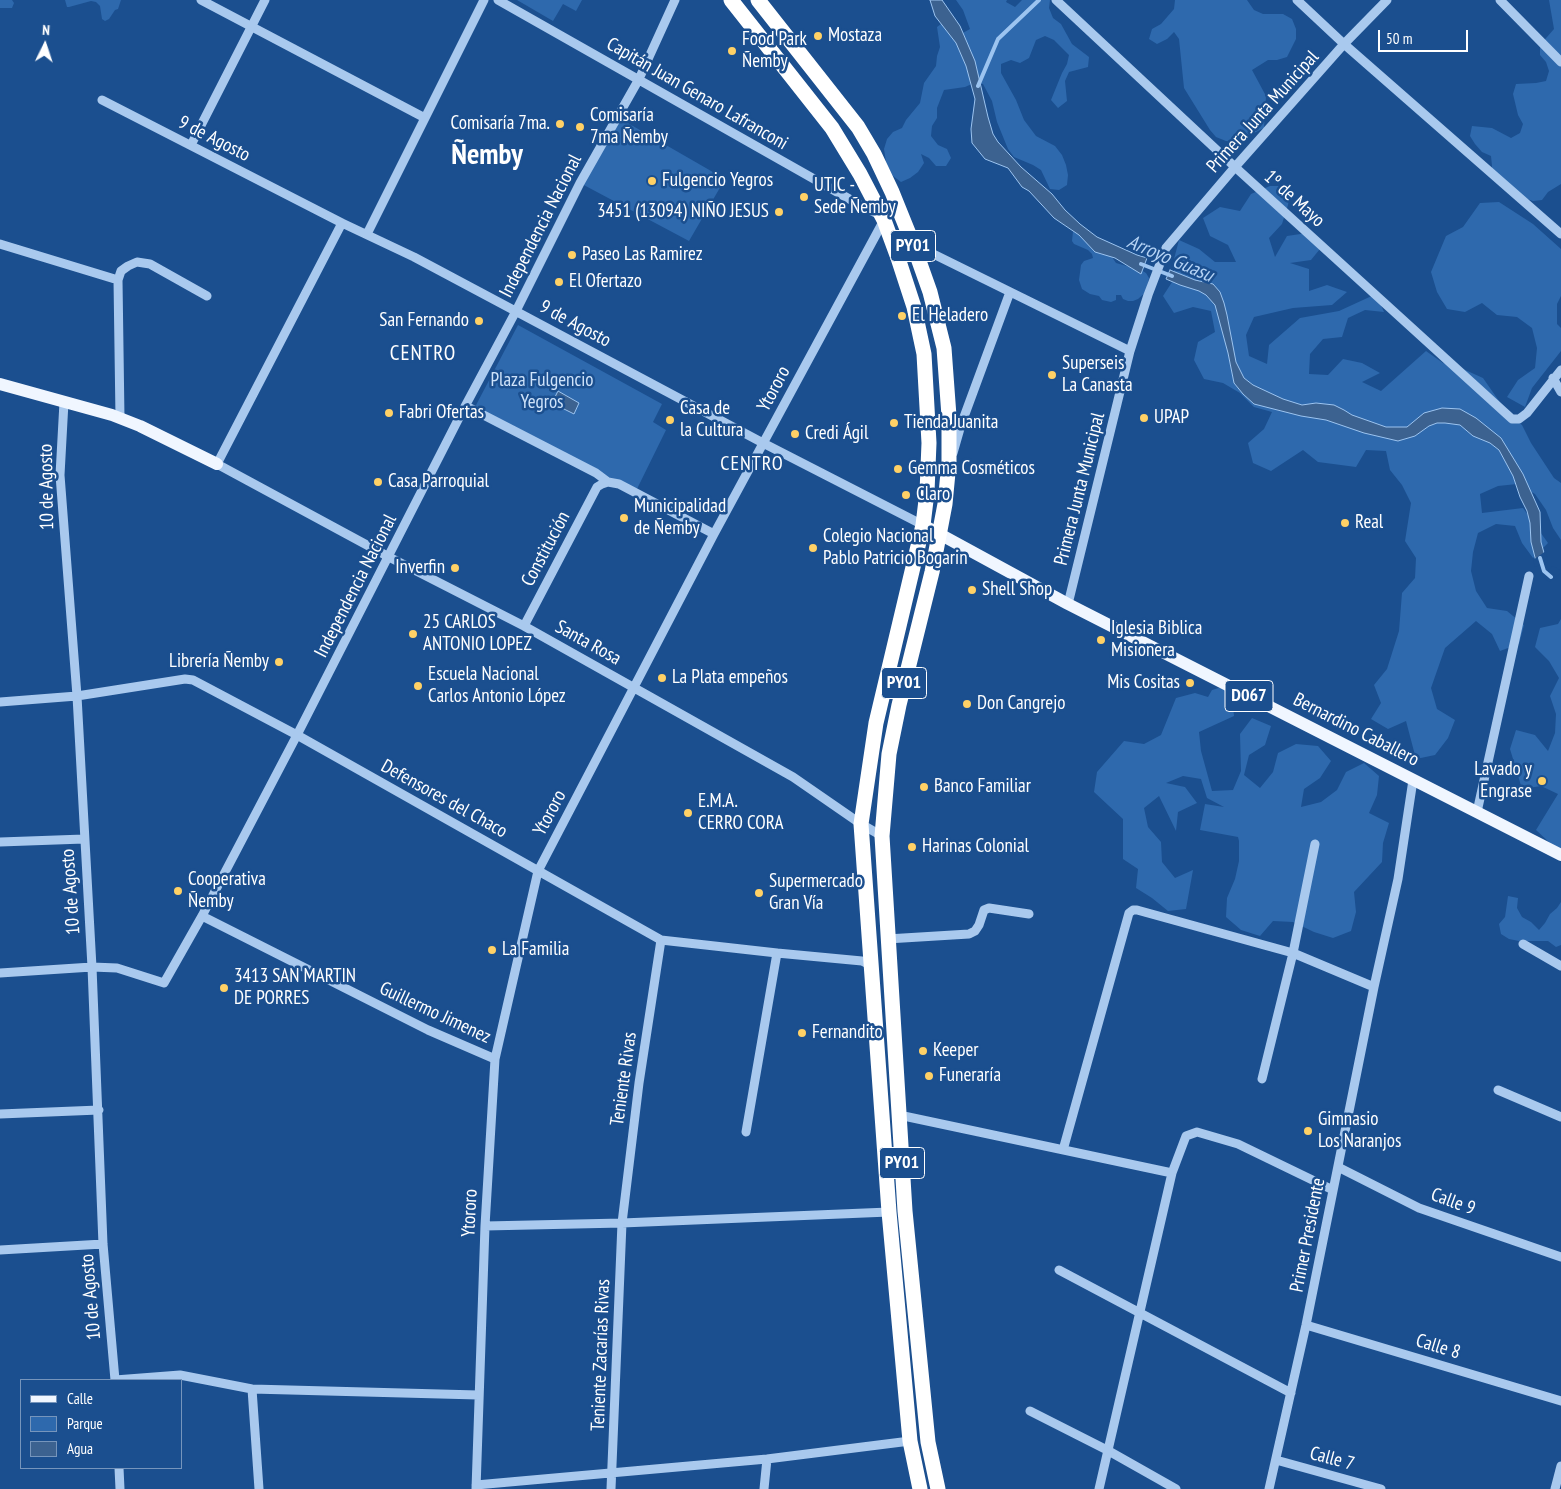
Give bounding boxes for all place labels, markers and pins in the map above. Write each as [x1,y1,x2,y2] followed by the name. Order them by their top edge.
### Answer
[828,25,882,47] place label: Mostaza
[742,29,807,73] place label: Food Park Ñemby
[812,30,824,42] marker: Mostaza
[726,45,738,57] marker: Food Park Ñemby
[590,105,668,149] place label: Comisaría 7ma Ñemby
[451,113,550,135] place label: Comisaría 7ma.
[554,118,566,130] marker: Comisaría 7ma.
[574,121,586,133] marker: Comisaría 7ma Ñemby
[662,170,773,192] place label: Fulgencio Yegros
[646,175,658,187] marker: Fulgencio Yegros
[814,175,896,219] place label: UTIC - Sede Ñemby
[798,191,810,203] marker: UTIC - Sede Ñemby
[597,201,769,223] place label: 3451 (13094) NIÑO JESUS
[773,206,785,218] marker: 3451 (13094) NIÑO JESUS
[582,244,703,266] place label: Paseo Las Ramirez
[566,249,578,261] marker: Paseo Las Ramirez
[569,271,642,293] place label: El Ofertazo
[553,276,565,288] marker: El Ofertazo
[912,305,988,327] place label: El Heladero
[379,310,469,332] place label: San Fernando
[896,310,908,322] marker: El Heladero
[473,315,485,327] marker: San Fernando
[1062,353,1132,397] place label: Superseis La Canasta
[1046,369,1058,381] marker: Superseis La Canasta
[680,398,743,442] place label: Casa de la Cultura
[399,402,484,424] place label: Fabri Ofertas
[383,407,395,419] marker: Fabri Ofertas
[1154,407,1189,429] place label: UPAP
[904,412,998,434] place label: Tienda Juanita
[1138,412,1150,424] marker: UPAP
[664,414,676,426] marker: Casa de la Cultura
[888,417,900,429] marker: Tienda Juanita
[805,423,868,445] place label: Credi Ágil
[789,428,801,440] marker: Credi Ágil
[908,458,1035,480] place label: Gemma Cosméticos
[892,463,904,475] marker: Gemma Cosméticos
[388,471,489,493] place label: Casa Parroquial
[372,476,384,488] marker: Casa Parroquial
[916,484,950,506] place label: Claro
[900,489,912,501] marker: Claro
[634,496,726,540] place label: Municipalidad de Ñemby
[618,512,630,524] marker: Municipalidad de Ñemby
[1355,512,1383,534] place label: Real
[1339,517,1351,529] marker: Real
[823,526,968,570] place label: Colegio Nacional Pablo Patricio Bogarin
[807,542,819,554] marker: Colegio Nacional Pablo Patricio Bogarin
[395,557,445,579] place label: Inverfin
[449,562,461,574] marker: Inverfin
[982,579,1052,601] place label: Shell Shop
[966,584,978,596] marker: Shell Shop
[423,612,532,656] place label: 25 CARLOS ANTONIO LOPEZ
[1111,618,1202,662] place label: Iglesia Biblica Misionera
[407,628,419,640] marker: 25 CARLOS ANTONIO LOPEZ
[1095,634,1107,646] marker: Iglesia Biblica Misionera
[169,651,269,673] place label: Librería Ñemby
[273,656,285,668] marker: Librería Ñemby
[428,664,566,708] place label: Escuela Nacional Carlos Antonio López
[672,667,788,689] place label: La Plata empeños
[656,672,668,684] marker: La Plata empeños
[1107,672,1180,694] place label: Mis Cositas
[1184,677,1196,689] marker: Mis Cositas
[412,680,424,692] marker: Escuela Nacional Carlos Antonio López
[977,693,1066,715] place label: Don Cangrejo
[961,698,973,710] marker: Don Cangrejo
[1474,759,1532,803] place label: Lavado y Engrase
[1536,775,1548,787] marker: Lavado y Engrase
[934,776,1031,798] place label: Banco Familiar
[918,781,930,793] marker: Banco Familiar
[698,791,783,835] place label: E.M.A. CERRO CORA
[682,807,694,819] marker: E.M.A. CERRO CORA
[922,836,1029,858] place label: Harinas Colonial
[906,841,918,853] marker: Harinas Colonial
[188,869,266,913] place label: Cooperativa Ñemby
[769,871,863,915] place label: Supermercado Gran Vía
[172,885,184,897] marker: Cooperativa Ñemby
[753,887,765,899] marker: Supermercado Gran Vía
[502,939,569,961] place label: La Familia
[486,944,498,956] marker: La Familia
[234,966,356,1010] place label: 3413 SAN MARTIN DE PORRES
[218,982,230,994] marker: 3413 SAN MARTIN DE PORRES
[812,1022,883,1044] place label: Fernandito
[796,1027,808,1039] marker: Fernandito
[933,1040,978,1062] place label: Keeper
[917,1045,929,1057] marker: Keeper
[939,1065,1001,1087] place label: Funeraría
[923,1070,935,1082] marker: Funeraría
[1318,1109,1401,1153] place label: Gimnasio Los Naranjos
[1302,1125,1314,1137] marker: Gimnasio Los Naranjos

